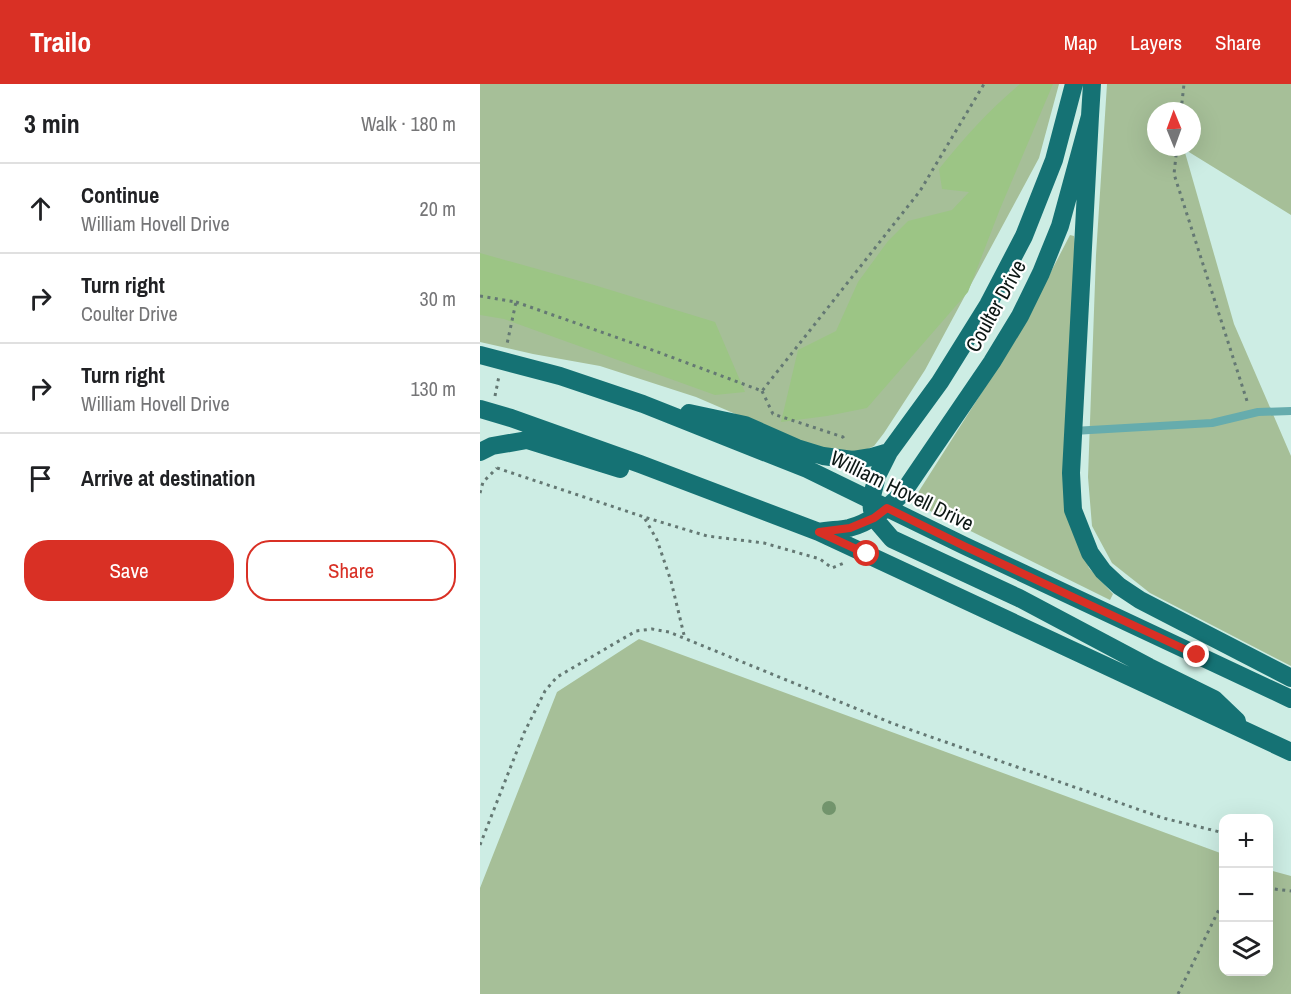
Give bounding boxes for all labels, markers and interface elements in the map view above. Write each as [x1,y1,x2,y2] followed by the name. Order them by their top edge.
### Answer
[30,23,91,61] text: Trailo
[1064,28,1097,57] text: Map
[1130,28,1182,57] text: Layers
[1215,28,1261,57] text: Share
[1147,102,1201,156] north arrow
[24,106,80,141] text: 3 min
[361,110,456,137] text: Walk · 180 m
[81,180,159,210] text: Continue
[24,192,57,225] icon: ahead
[420,195,456,222] text: 20 m
[81,210,230,237] text: William Hovell Drive
[958,254,1033,357] street label: Coulter Drive
[81,270,165,300] text: Turn right
[24,282,57,315] icon: right
[420,285,456,312] text: 30 m
[81,300,178,327] text: Coulter Drive
[81,360,165,390] text: Turn right
[24,372,57,405] icon: right
[410,375,456,402] text: 130 m
[81,390,230,417] text: William Hovell Drive
[826,443,979,538] street label: William Hovell Drive
[24,462,57,495] icon: arrive
[81,463,255,493] text: Arrive at destination
[24,540,234,601] button: Save
[246,540,456,601] button: Share
[853,540,879,566] route start
[1183,641,1209,667] route end
[1219,814,1273,976] map controls
[1219,814,1273,868] button: +
[1219,868,1273,922] button: −
[1219,922,1273,976] button: layers

